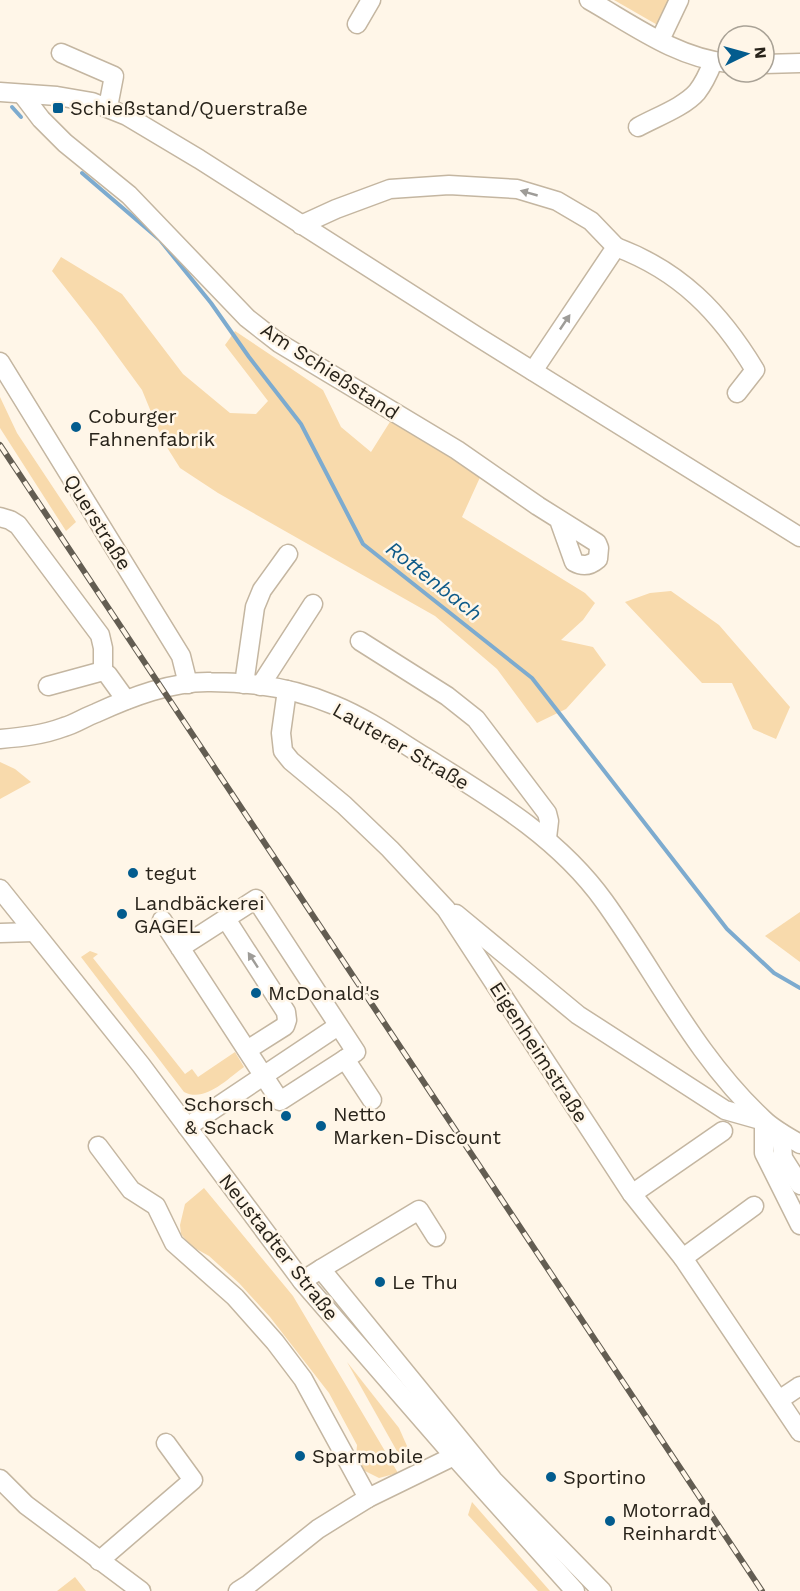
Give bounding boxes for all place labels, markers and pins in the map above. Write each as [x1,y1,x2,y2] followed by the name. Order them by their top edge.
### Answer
[70,96,308,120] place label: Schießstand/Querstraße
[51,101,65,115] marker: Schießstand/Querstraße
[88,404,215,451] place label: Coburger Fahnenfabrik
[69,420,83,434] marker: Coburger Fahnenfabrik
[145,861,197,885] place label: tegut
[126,866,140,880] marker: tegut
[134,891,264,938] place label: Landbäckerei GAGEL
[115,907,129,921] marker: Landbäckerei GAGEL
[268,981,380,1005] place label: McDonald's
[249,986,263,1000] marker: McDonald's
[184,1092,274,1139] place label: Schorsch & Schack
[333,1102,501,1149] place label: Netto Marken-Discount
[279,1109,293,1123] marker: Schorsch & Schack
[314,1119,328,1133] marker: Netto Marken-Discount
[392,1270,458,1294] place label: Le Thu
[373,1275,387,1289] marker: Le Thu
[312,1444,423,1468] place label: Sparmobile
[293,1449,307,1463] marker: Sparmobile
[563,1465,646,1489] place label: Sportino
[544,1470,558,1484] marker: Sportino
[622,1498,717,1545] place label: Motorrad Reinhardt
[603,1514,617,1528] marker: Motorrad Reinhardt

